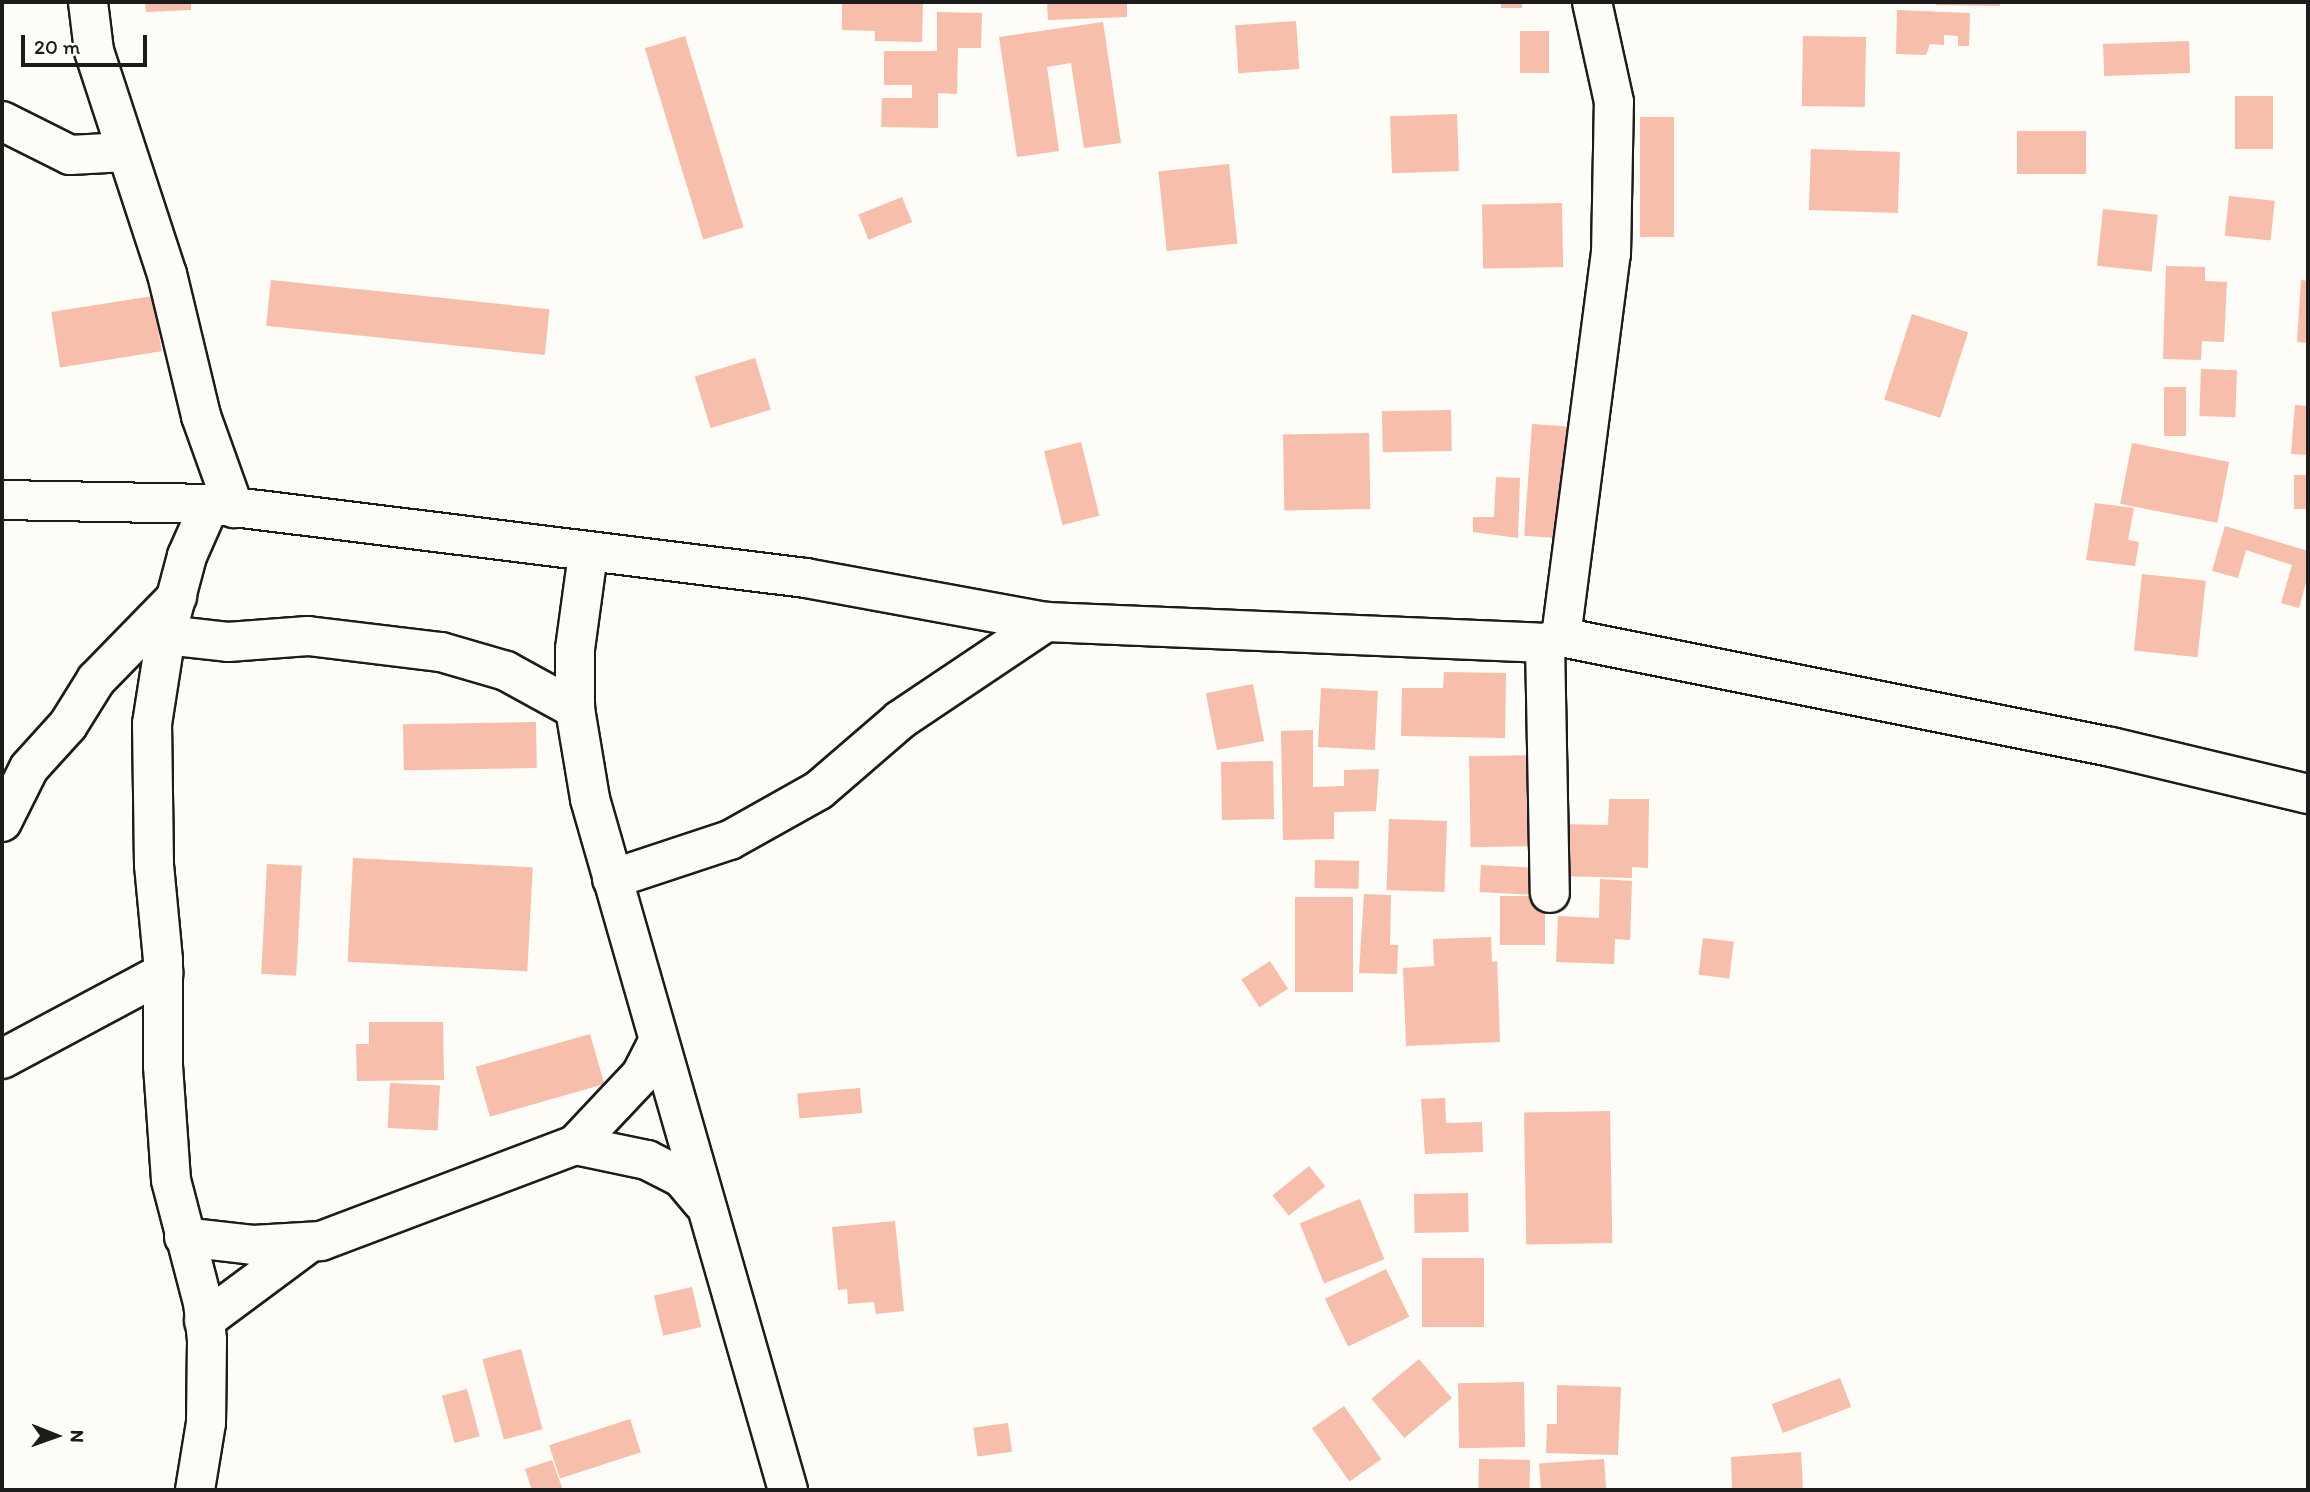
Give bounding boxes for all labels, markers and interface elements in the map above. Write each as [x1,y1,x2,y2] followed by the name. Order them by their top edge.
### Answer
[24,21,150,65] scale bar
[34,34,80,59] text: 20 m
[21,1401,91,1471] north arrow
[66,1430,89,1443] text: N

